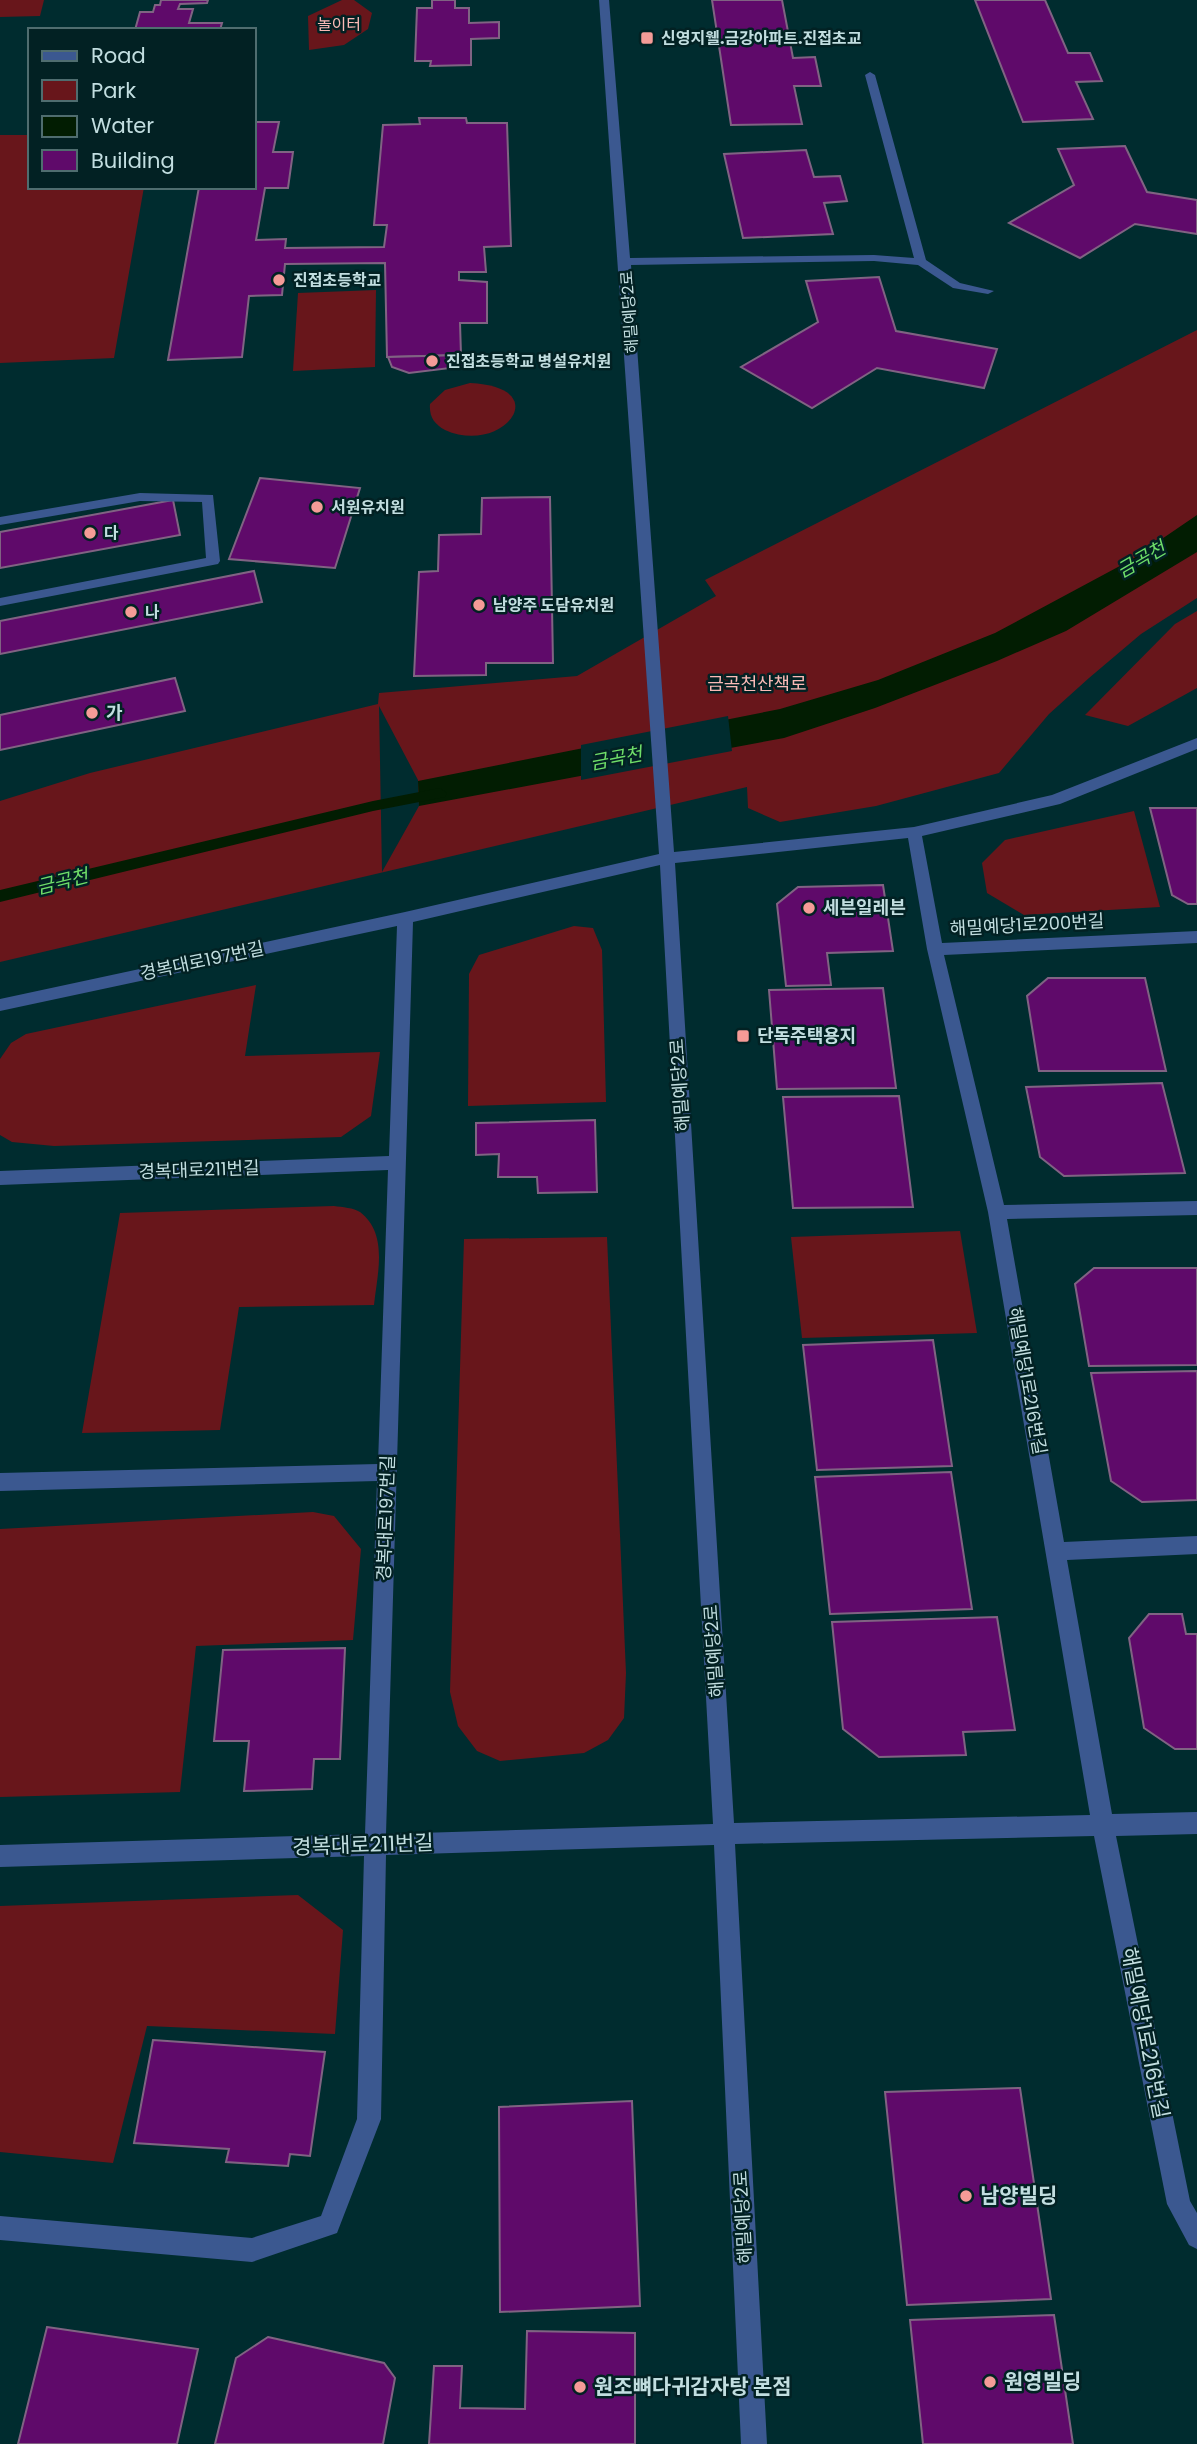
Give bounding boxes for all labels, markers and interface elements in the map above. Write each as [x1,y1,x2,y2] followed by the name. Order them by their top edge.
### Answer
[317,13,361,36] park label: 놀이터
[661,27,862,50] place label: 신영지웰.금강아파트.진접초교
[28,28,256,189] legend
[639,30,655,46] marker: 신영지웰.금강아파트.진접초교
[91,41,146,70] text: Road
[91,76,136,105] text: Park
[91,111,154,140] text: Water
[91,146,175,175] text: Building
[293,269,382,292] place label: 진접초등학교
[615,270,644,354] street label: 해밀예당2로
[271,272,287,288] marker: 진접초등학교
[446,350,611,373] place label: 진접초등학교 병설유치원
[424,353,440,369] marker: 진접초등학교 병설유치원
[331,496,405,519] place label: 서원유치원
[309,499,325,515] marker: 서원유치원
[104,522,119,545] place label: 다
[82,525,98,541] marker: 다
[1112,534,1172,584] water label: 금곡천
[493,594,614,617] place label: 남양주 도담유치원
[471,597,487,613] marker: 남양주 도담유치원
[145,601,160,624] place label: 나
[123,604,139,620] marker: 나
[707,671,807,696] park label: 금곡천산책로
[106,700,123,725] place label: 가
[84,705,100,721] marker: 가
[588,740,646,777] water label: 금곡천
[33,862,92,901] water label: 금곡천
[823,895,906,920] place label: 세븐일레븐
[801,900,817,916] marker: 세븐일레븐
[949,908,1105,941] street label: 해밀예당1로200번길
[138,935,266,986] street label: 경복대로197번길
[757,1023,856,1048] place label: 단독주택용지
[735,1028,751,1044] marker: 단독주택용지
[664,1038,695,1132] street label: 해밀예당2로
[138,1155,260,1184] street label: 경복대로211번길
[1002,1305,1053,1457] street label: 해밀예당1로216번길
[371,1454,400,1582] street label: 경복대로197번길
[698,1604,729,1698] street label: 해밀예당2로
[292,1828,434,1861] street label: 경복대로211번길
[1115,1945,1176,2121] street label: 해밀예당1로216번길
[728,2170,757,2264] street label: 해밀예당2로
[980,2181,1057,2210] place label: 남양빌딩
[958,2188,974,2204] marker: 남양빌딩
[1004,2367,1081,2396] place label: 원영빌딩
[594,2372,792,2401] place label: 원조뼈다귀감자탕 본점
[982,2374,998,2390] marker: 원영빌딩
[572,2379,588,2395] marker: 원조뼈다귀감자탕 본점

